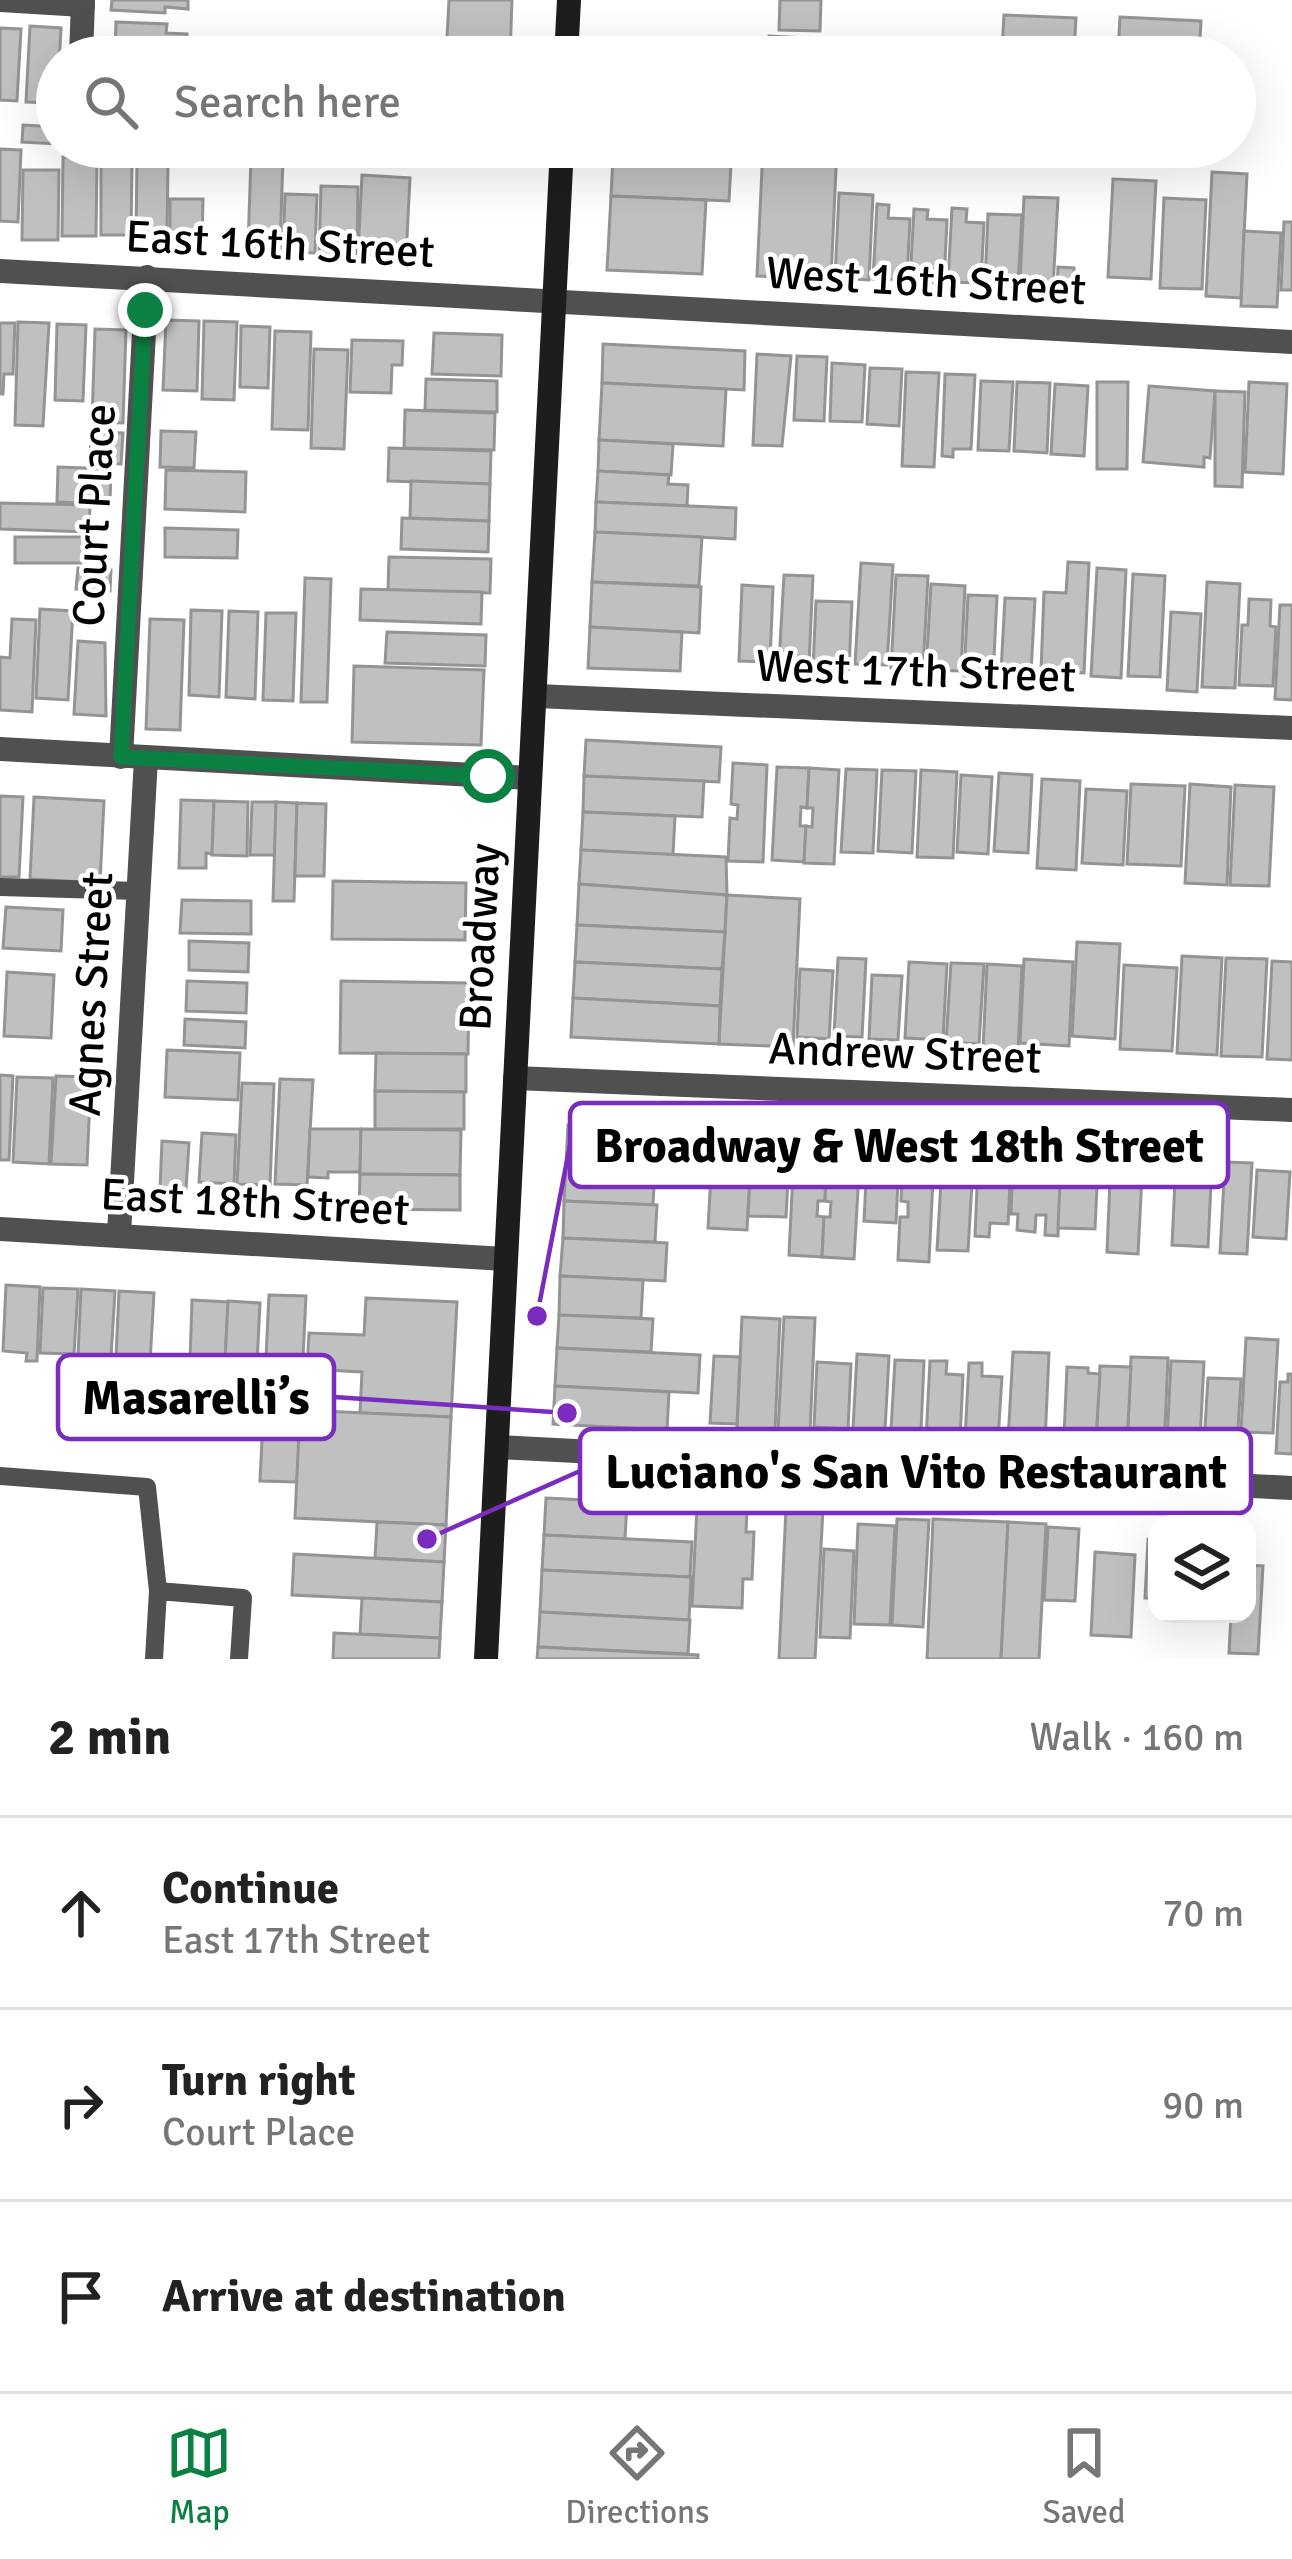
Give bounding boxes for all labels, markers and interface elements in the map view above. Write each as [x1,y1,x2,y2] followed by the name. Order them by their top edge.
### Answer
[36,36,1256,168] search box
[78,69,144,135] icon: search
[174,75,401,130] text: Search here
[124,209,436,280] street label: East 16th Street
[765,246,1087,317] street label: West 16th Street
[118,283,172,337] route end
[61,402,128,628] street label: Court Place
[755,638,1077,705] street label: West 17th Street
[461,749,515,803] route start
[448,842,513,1032] street label: Broadway
[58,870,125,1118] street label: Agnes Street
[767,1021,1042,1086] street label: Andrew Street
[570,1103,1228,1187] callout: Broadway & West 18th Street
[594,1117,1204,1176] text: Broadway & West 18th Street
[99,1167,411,1238] street label: East 18th Street
[58,1355,334,1439] callout: Masarelli’s
[82,1369,310,1428] text: Masarelli’s
[580,1429,1251,1513] callout: Luciano's San Vito Restaurant
[605,1443,1227,1502] text: Luciano's San Vito Restaurant
[1148,1515,1256,1623] map controls
[1148,1515,1256,1623] button: layers
[48,1706,171,1769] text: 2 min
[1030,1713,1244,1761] text: Walk · 160 m
[162,1861,339,1916] text: Continue
[48,1880,114,1946] icon: ahead
[1162,1889,1244,1937] text: 70 m
[162,1916,430,1964] text: East 17th Street
[162,2053,356,2108] text: Turn right
[48,2072,114,2138] icon: right
[1162,2081,1244,2129] text: 90 m
[162,2108,355,2156] text: Court Place
[48,2264,114,2330] icon: arrive
[162,2269,566,2324] text: Arrive at destination
[166,2420,232,2533] tab: Map
[565,2420,710,2533] tab: Directions
[1042,2420,1126,2533] tab: Saved

